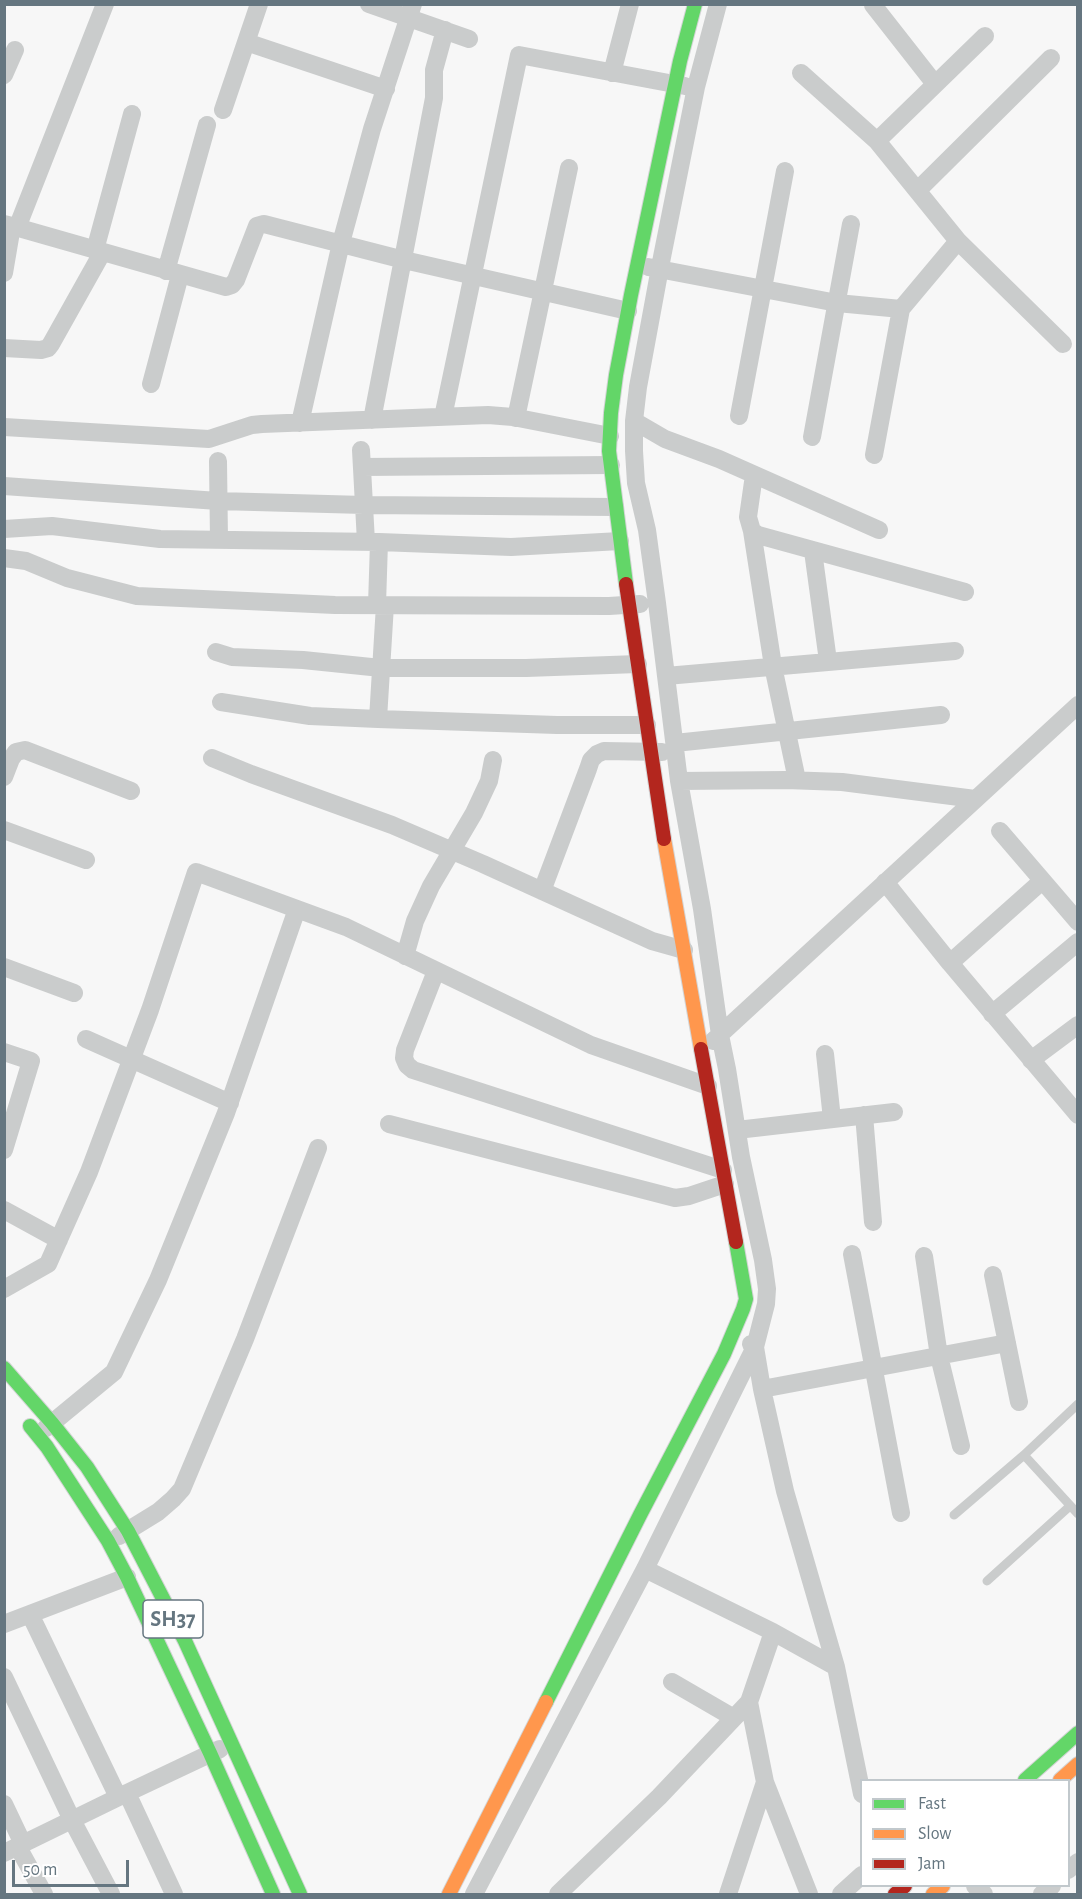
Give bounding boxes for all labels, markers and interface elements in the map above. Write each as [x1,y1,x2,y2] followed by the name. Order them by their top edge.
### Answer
[143,1600,203,1638] road number: SH37
[860,1779,1070,1887] legend
[918,1795,946,1813] text: Fast
[918,1825,951,1843] text: Slow
[15,1848,132,1886] scale bar
[918,1855,946,1873] text: Jam
[23,1861,57,1879] text: 50 m

